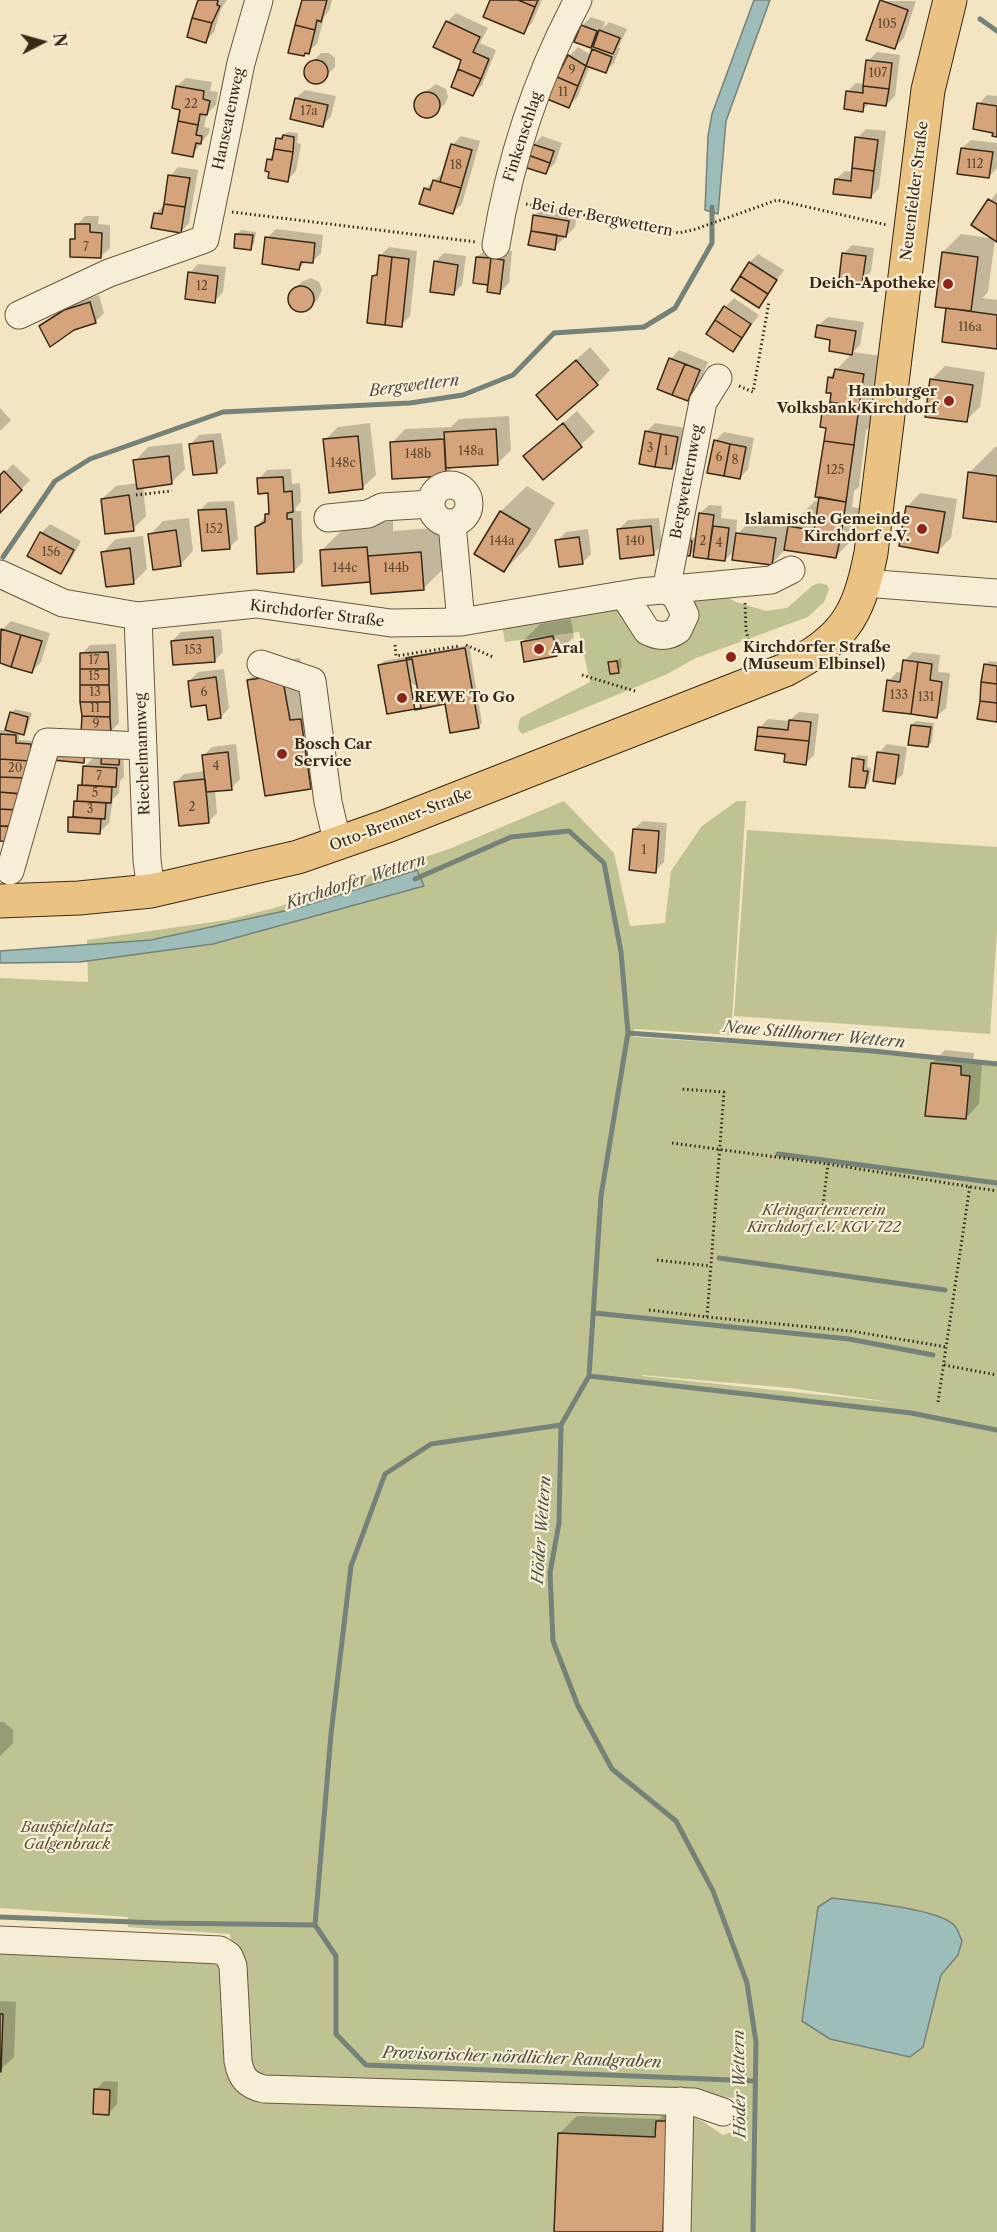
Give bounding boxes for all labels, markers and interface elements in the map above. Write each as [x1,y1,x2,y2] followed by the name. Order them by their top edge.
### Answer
[12,12,72,72] north arrow
[877,18,897,32] house number: 105
[49,32,71,48] text: N
[568,64,576,78] house number: 9
[209,66,249,172] street label: Hanseatenweg
[869,67,887,81] house number: 107
[558,86,568,100] house number: 11
[500,90,546,184] street label: Finkenschlag
[184,98,198,112] house number: 22
[300,105,318,119] house number: 17a
[897,120,933,262] street label: Neuenfelder Straße
[967,158,983,172] house number: 112
[450,159,462,173] house number: 18
[530,195,674,241] street label: Bei der Bergwettern
[83,241,89,255] house number: 7
[809,275,936,293] place label: Deich-Apotheke
[941,277,955,291] marker: Deich-Apotheke
[196,280,208,294] house number: 12
[958,321,982,335] house number: 116a
[368,371,460,401] water label: Bergwettern
[777,383,937,418] place label: Hamburger Volksbank Kirchdorf
[942,394,956,408] marker: Hamburger Volksbank Kirchdorf
[667,423,707,541] street label: Bergwetternweg
[647,442,653,456] house number: 3
[458,445,484,459] house number: 148a
[663,445,669,459] house number: 1
[405,448,431,462] house number: 148b
[715,451,723,465] house number: 6
[731,454,739,468] house number: 8
[330,457,356,471] house number: 148c
[826,464,844,478] house number: 125
[744,511,910,546] place label: Islamische Gemeinde Kirchdorf e.V.
[915,522,929,536] marker: Islamische Gemeinde Kirchdorf e.V.
[205,523,223,537] house number: 152
[489,535,515,549] house number: 144a
[625,535,645,549] house number: 140
[700,535,706,549] house number: 2
[716,537,722,551] house number: 4
[42,546,60,560] house number: 156
[332,562,358,576] house number: 144c
[383,562,409,576] house number: 144b
[249,597,385,631] street label: Kirchdorfer Straße
[743,639,891,674] place label: Kirchdorfer Straße (Museum Elbinsel)
[551,640,584,658] place label: Aral
[532,642,546,656] marker: Aral
[184,644,202,658] house number: 153
[724,650,738,664] marker: Kirchdorfer Straße (Museum Elbinsel)
[89,654,99,668] house number: 17
[88,670,100,684] house number: 15
[89,686,101,700] house number: 13
[200,686,208,700] house number: 6
[414,689,515,707] place label: REWE To Go
[890,689,908,703] house number: 133
[395,691,409,705] marker: REWE To Go
[918,691,934,705] house number: 131
[132,692,154,816] street label: Riechelmannweg
[90,702,100,716] house number: 11
[92,718,100,732] house number: 9
[294,736,372,771] place label: Bosch Car Service
[275,747,289,761] marker: Bosch Car Service
[213,760,219,774] house number: 4
[8,762,22,776] house number: 20
[96,770,102,784] house number: 7
[327,785,475,855] street label: Otto-Brenner-Straße
[92,787,98,801] house number: 5
[189,801,195,815] house number: 2
[87,803,93,817] house number: 3
[641,844,647,858] house number: 1
[284,850,428,914] water label: Kirchdorfer Wettern
[722,1017,906,1053] water label: Neue Stillhorner Wettern
[747,1202,901,1237] park label: Kleingartenverein Kirchdorf e.V. KGV 722
[529,1475,555,1585] water label: Höder Wettern
[21,1819,113,1854] park label: Bauspielplatz Galgenbrack
[729,2029,751,2139] water label: Höder Wettern
[382,2044,662,2072] water label: Provisorischer nördlicher Randgraben

